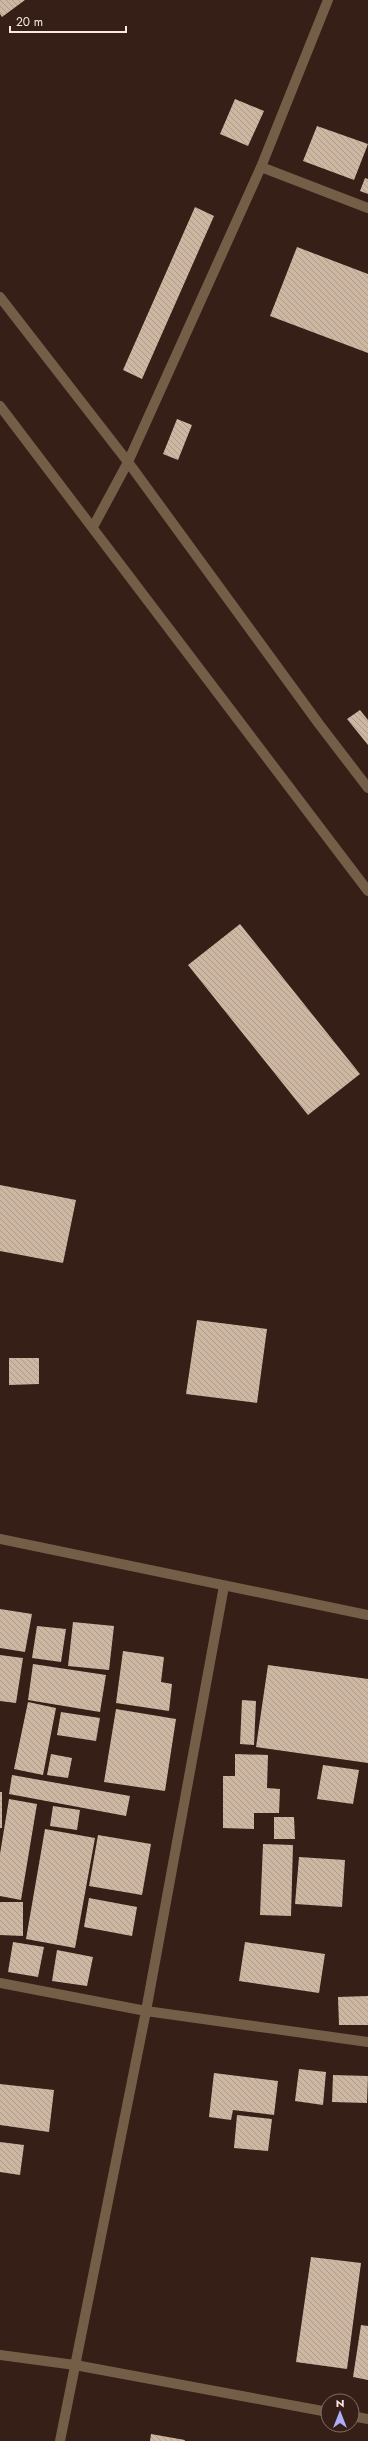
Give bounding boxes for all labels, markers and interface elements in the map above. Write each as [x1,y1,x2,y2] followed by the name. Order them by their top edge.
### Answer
[10,8,126,34] scale bar
[16,13,43,31] text: 20 m
[320,2393,360,2433] north arrow
[336,2395,344,2411] text: N

